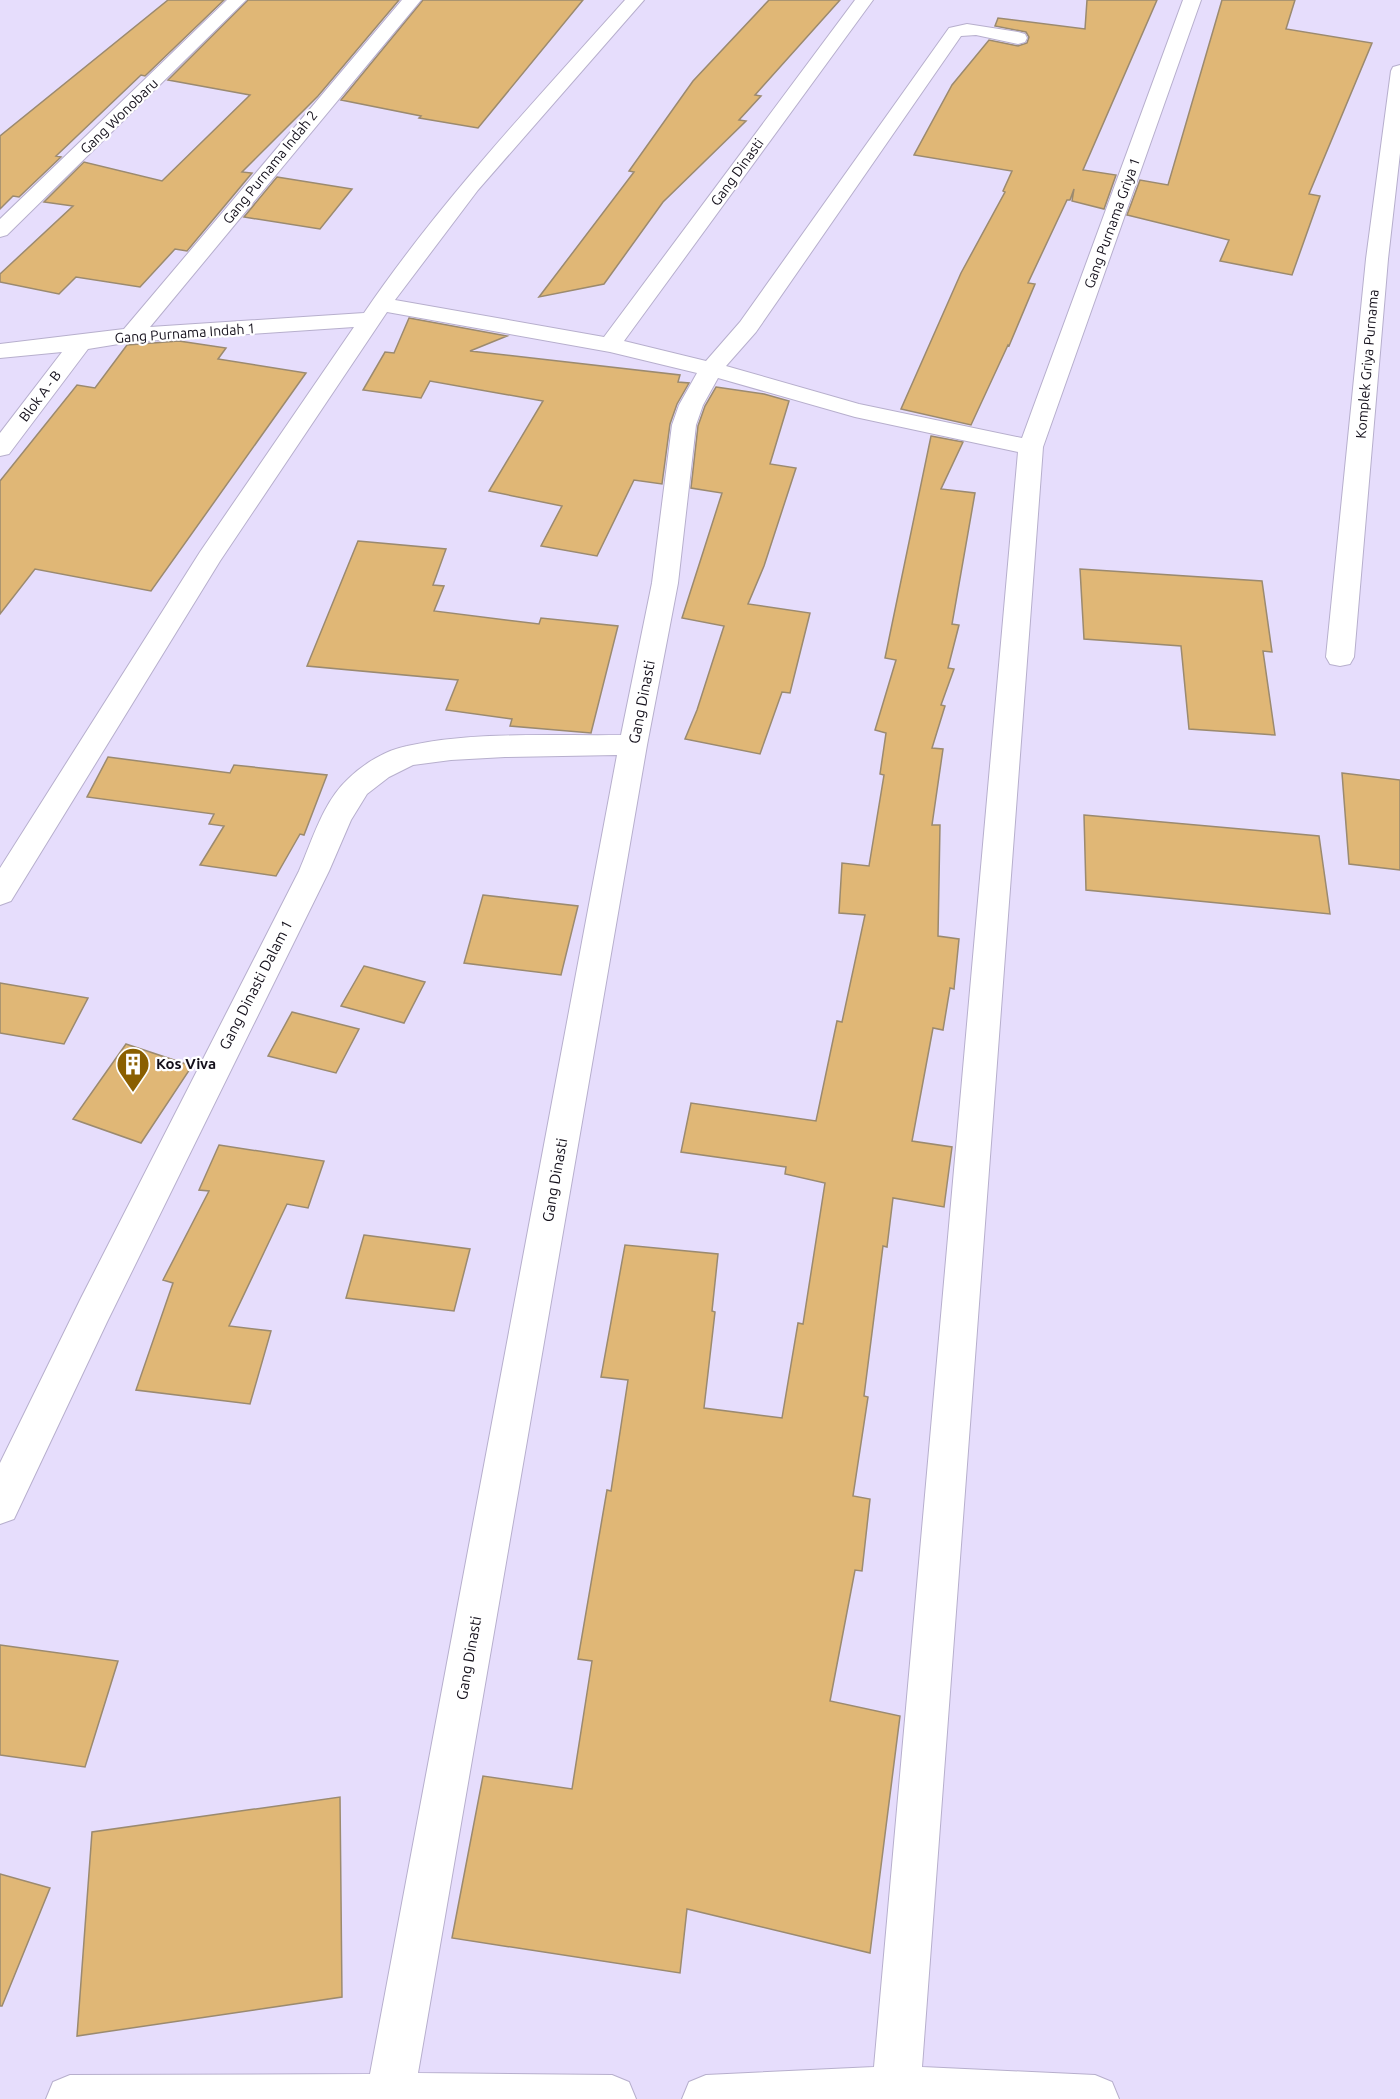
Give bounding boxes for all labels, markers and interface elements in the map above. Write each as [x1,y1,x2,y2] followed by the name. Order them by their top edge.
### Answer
[77,75,161,157] street label: Gang Wonobaru
[219,107,321,227] street label: Gang Purnama Indah 2
[707,135,767,209] street label: Gang Dinasti
[1081,155,1143,291] street label: Gang Purnama Griya 1
[1353,289,1381,439] street label: Komplek Griya Purnama
[114,320,256,346] street label: Gang Purnama Indah 1
[16,367,64,425] street label: Blok A - B
[625,659,658,745] street label: Gang Dinasti
[215,917,296,1052] street label: Gang Dinasti Dalam 1
[115,1046,151,1093] building icon: Kos Viva
[156,1055,216,1072] place label: Kos Viva
[539,1137,570,1223] street label: Gang Dinasti
[453,1615,484,1701] street label: Gang Dinasti

